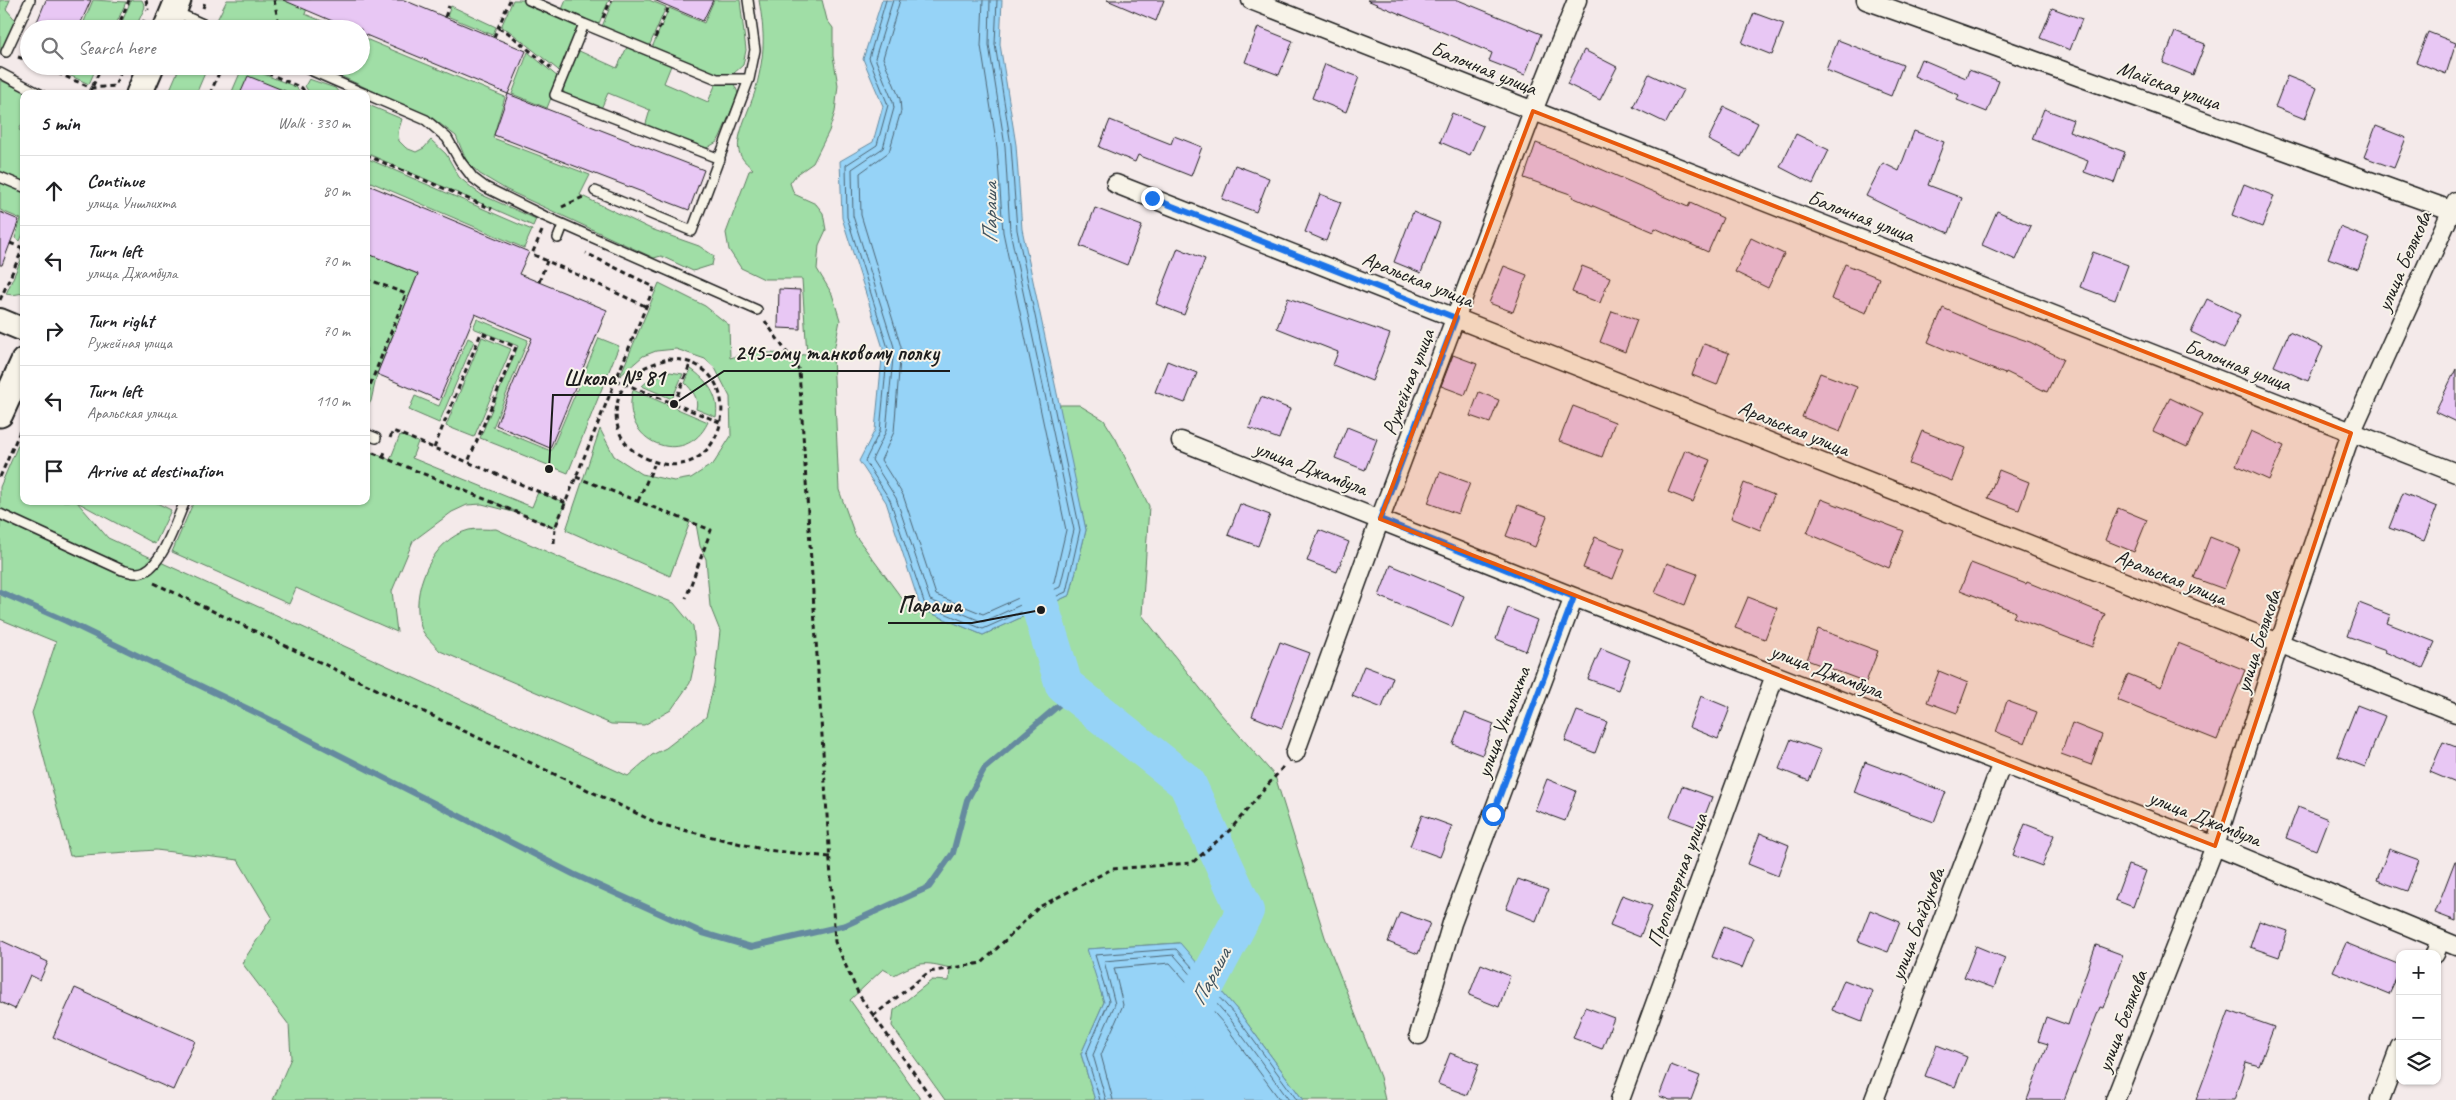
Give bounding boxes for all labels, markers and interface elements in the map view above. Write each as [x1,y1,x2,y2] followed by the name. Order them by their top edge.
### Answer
[20,20,370,75] search box
[38,34,66,62] icon: search
[1427,35,1543,102] street label: Балочная улица
[78,36,155,60] text: Search here
[2114,54,2226,116] street label: Майская улица
[40,110,80,136] text: 5 min
[278,113,350,133] text: Walk · 330 m
[87,169,144,193] text: Continue
[40,177,68,205] icon: ahead
[976,180,1004,243] water label: Параша
[323,181,350,201] text: 80 m
[1804,184,1920,249] street label: Балочная улица
[1141,187,1164,210] route end
[87,193,176,213] text: улица Уншлихта
[2370,205,2438,317] street label: улица Белякова
[87,239,142,263] text: Turn left
[1359,245,1479,314] street label: Аральская улица
[40,247,68,275] icon: left
[323,251,350,271] text: 70 m
[87,263,177,283] text: улица Джамбула
[87,309,154,333] text: Turn right
[40,317,68,345] icon: right
[323,321,350,341] text: 70 m
[1376,324,1441,439] street label: Ружейная улица
[87,333,172,353] text: Ружейная улица
[2181,333,2297,398] street label: Балочная улица
[724,334,950,371] callout: 245-ому танковому полку
[735,339,941,367] text: 245-ому танковому полку
[553,358,674,395] callout: Школа № 81
[563,364,667,392] text: Школа № 81
[87,379,142,403] text: Turn left
[40,387,68,415] icon: left
[316,391,350,411] text: 110 m
[1735,394,1855,463] street label: Аральская улица
[87,403,176,423] text: Аральская улица
[1249,434,1373,502] street label: улица Джамбула
[40,457,68,485] icon: arrive
[87,459,223,483] text: Arrive at destination
[2112,543,2232,612] street label: Аральская улица
[2229,585,2287,698] street label: улица Белякова
[888,586,972,623] callout: Параша
[898,591,964,619] text: Параша
[1765,637,1889,705] street label: улица Джамбула
[1469,661,1537,783] street label: улица Уншлихта
[2143,783,2267,853] street label: улица Джамбула
[1482,803,1505,826] route start
[1641,808,1714,950] street label: Пропеллерная улица
[1883,862,1951,986] street label: улица Байдукова
[1184,940,1239,1010] water label: Параша
[2396,950,2441,1085] map controls
[2396,950,2441,995] button: +
[2090,965,2154,1077] street label: улица Белякова
[2396,995,2441,1040] button: −
[2396,1040,2441,1085] button: layers

